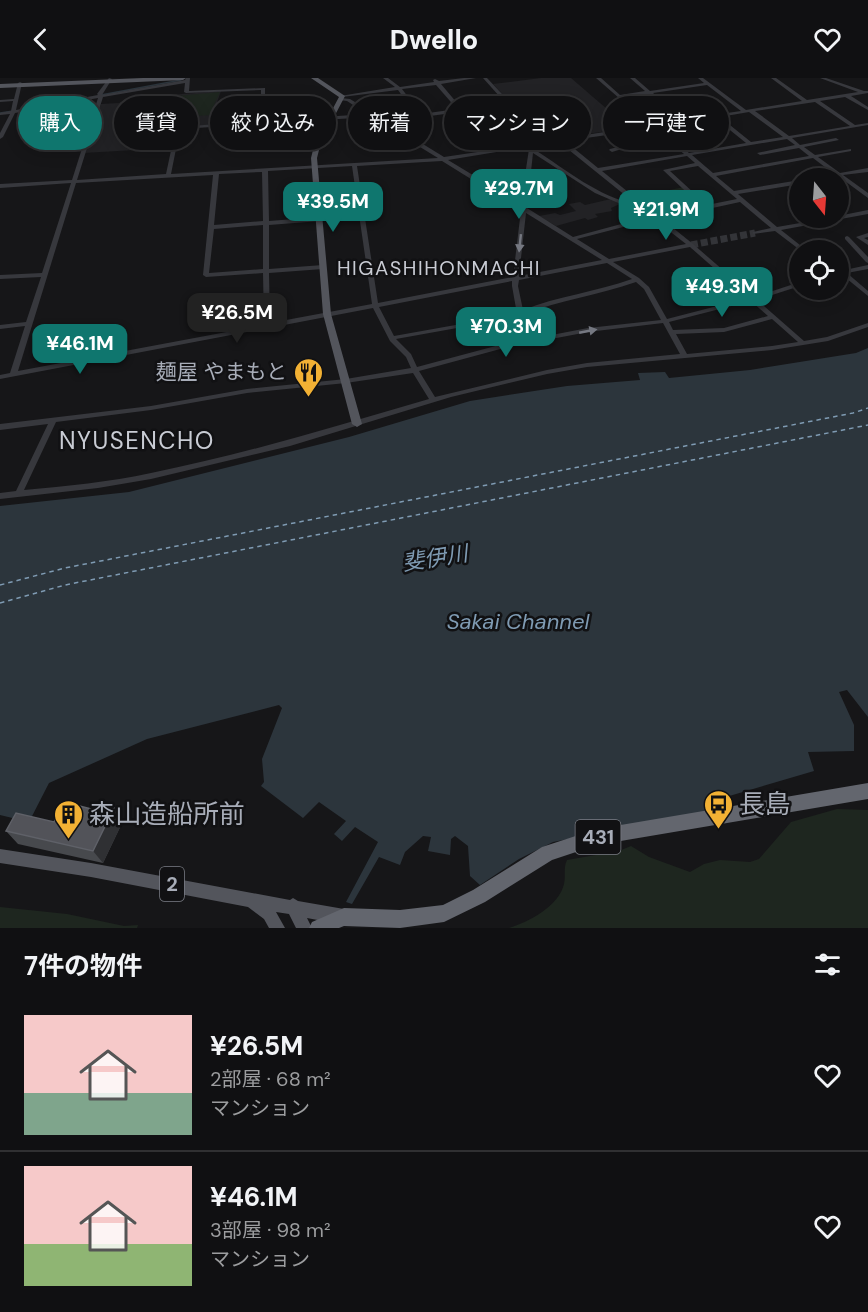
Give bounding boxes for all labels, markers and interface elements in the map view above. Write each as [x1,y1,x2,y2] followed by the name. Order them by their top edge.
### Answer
[390,22,478,57] text: Dwello
[24,23,57,56] icon: back
[811,23,844,56] icon: heart
[18,96,102,150] chip: 購入
[114,96,198,150] chip: 賃貸
[210,96,336,150] chip: 絞り込み
[348,96,432,150] chip: 新着
[444,96,591,150] chip: マンション
[603,96,729,150] chip: 一戸建て
[789,168,849,228] north arrow
[789,168,849,300] map controls
[470,169,568,220] pin: ¥29.7M
[484,175,554,201] text: ¥29.7M
[284,182,382,233] pin: ¥39.5M
[297,188,369,214] text: ¥39.5M
[617,190,715,241] pin: ¥21.9M
[633,196,699,222] text: ¥21.9M
[515,234,525,253] one-way arrow
[789,240,849,300] button: locate
[337,255,541,281] district label: HIGASHIHONMACHI
[673,267,771,318] pin: ¥49.3M
[686,273,758,299] text: ¥49.3M
[188,293,286,344] pin: ¥26.5M
[201,299,273,325] text: ¥26.5M
[457,307,555,358] pin: ¥70.3M
[470,313,542,339] text: ¥70.3M
[31,324,129,375] pin: ¥46.1M
[578,326,597,335] one-way arrow
[46,330,114,356] text: ¥46.1M
[292,356,324,398] restaurant icon: 麺屋 やまもと
[156,358,287,386] place label: 麺屋 やまもと
[59,425,215,456] district label: NYUSENCHO
[400,538,472,577] water label: 斐伊川
[447,607,590,636] water label: Sakai Channel
[739,787,791,821] place label: 長島
[702,788,734,830] bus stop icon: 長島
[89,797,245,831] place label: 森山造船所前
[52,798,84,840] building icon: 森山造船所前
[576,820,620,854] road number: 431
[160,867,184,901] road number: 2
[811,948,844,981] icon: filters
[24,949,142,983] text: 7件の物件
[210,1029,303,1063] text: ¥26.5M
[72,1039,144,1111] icon: home
[811,1059,844,1092] icon: heart
[210,1066,331,1092] text: 2部屋 · 68 m²
[210,1095,310,1121] text: マンション
[210,1180,298,1214] text: ¥46.1M
[72,1190,144,1262] icon: home
[811,1210,844,1243] icon: heart
[210,1217,331,1243] text: 3部屋 · 98 m²
[210,1246,310,1272] text: マンション

